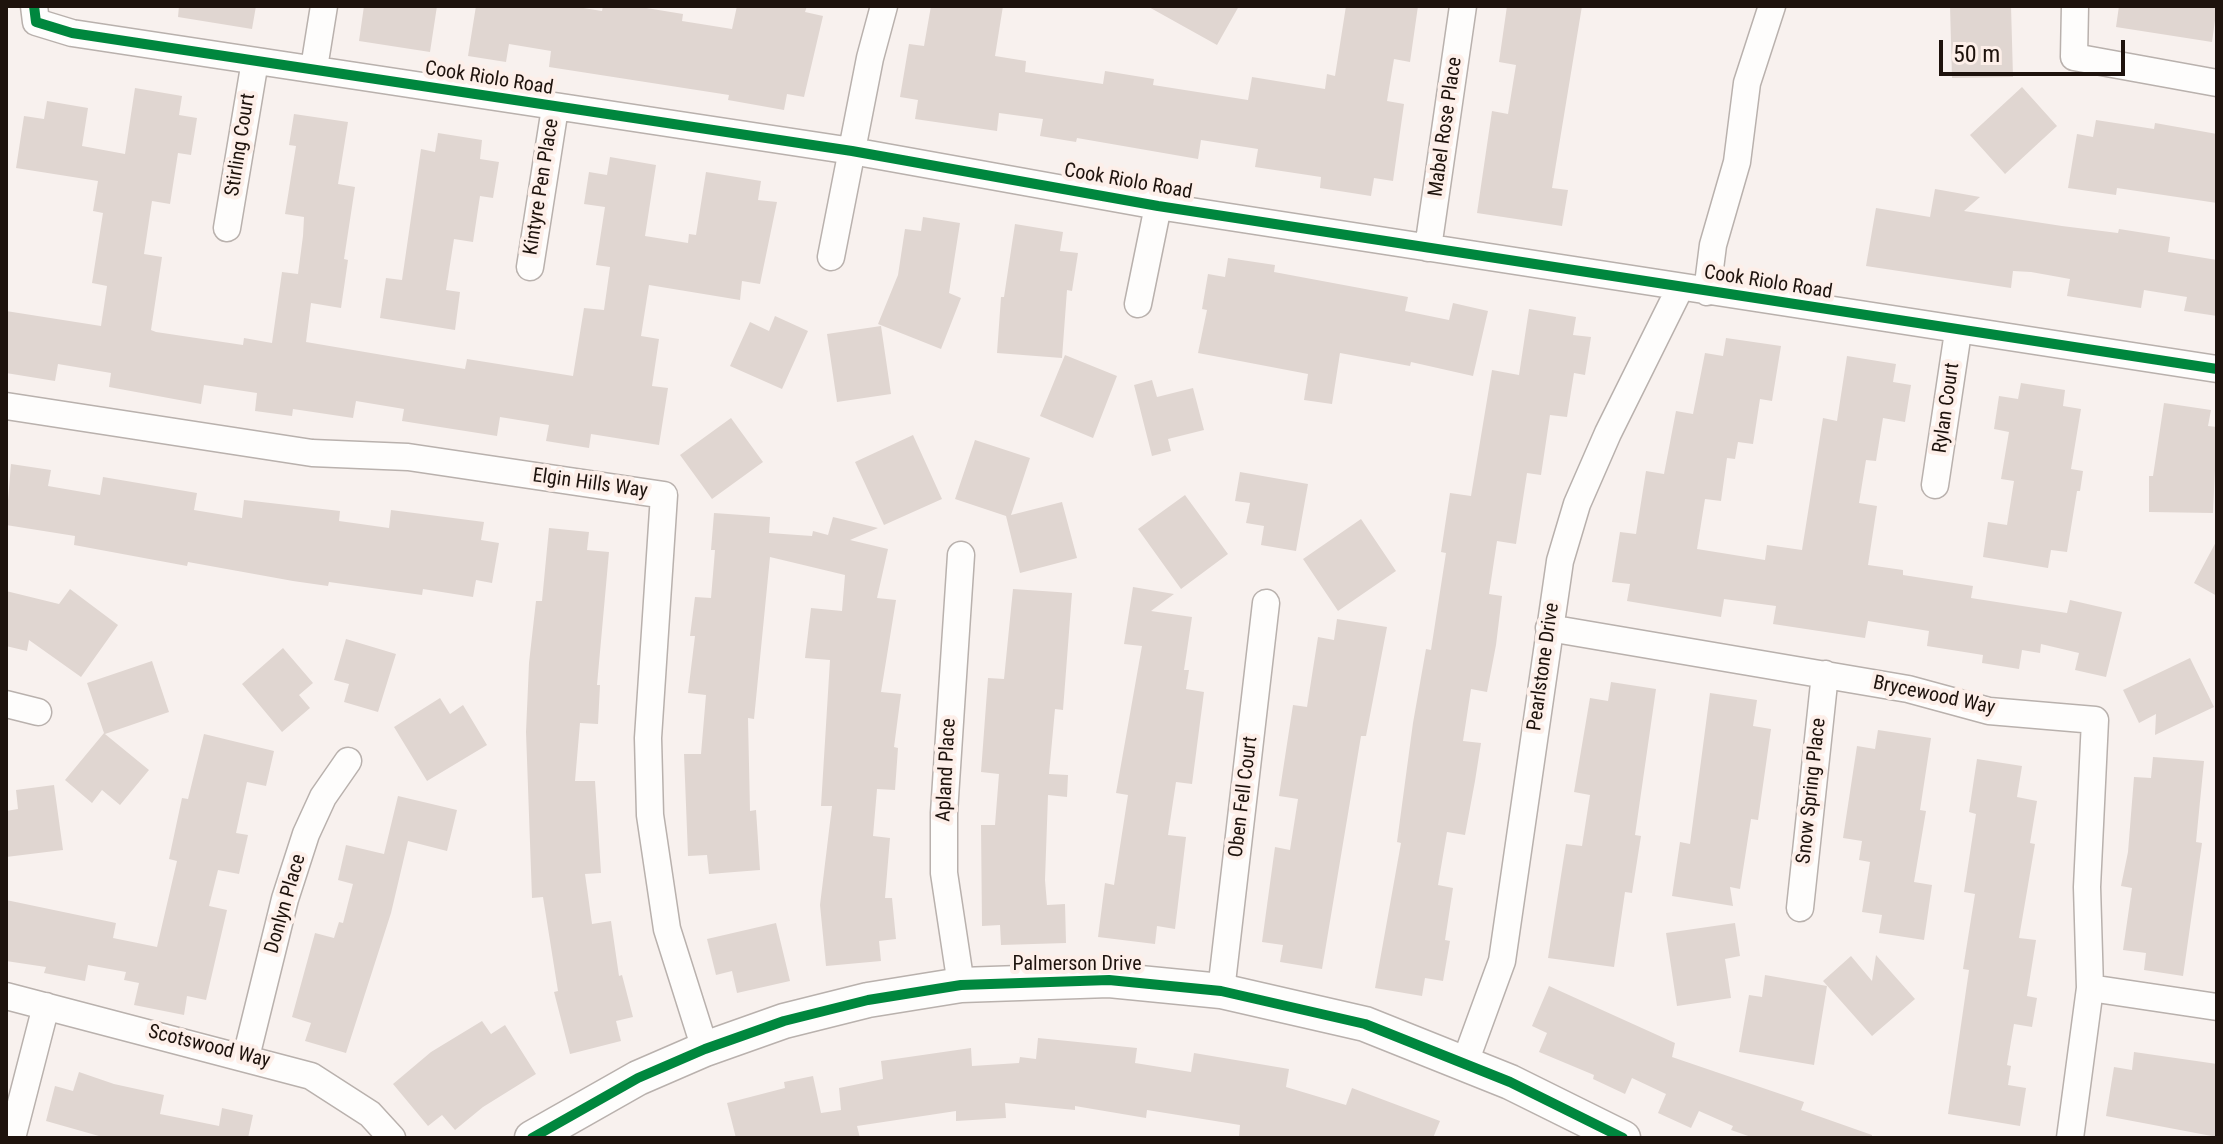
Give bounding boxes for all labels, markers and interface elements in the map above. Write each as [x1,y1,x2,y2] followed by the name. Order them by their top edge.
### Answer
[1943,24,2129,74] scale bar
[1953,40,2000,68] text: 50 m
[1424,56,1468,198] street label: Mabel Rose Place
[423,57,555,101] street label: Cook Riolo Road
[221,92,261,198] street label: Stirling Court
[519,117,565,257] street label: Kintyre Pen Place
[1062,159,1194,205] street label: Cook Riolo Road
[1702,261,1834,305] street label: Cook Riolo Road
[1929,361,1965,455] street label: Rylan Court
[531,464,649,504] street label: Elgin Hills Way
[1523,601,1565,733] street label: Pearlstone Drive
[1871,671,1997,721] street label: Brycewood Way
[1792,717,1832,865] street label: Snow Spring Place
[932,718,962,822] street label: Apland Place
[1225,735,1263,859] street label: Oben Fell Court
[260,852,312,956] street label: Donlyn Place
[1012,953,1142,977] street label: Palmerson Drive
[145,1020,273,1074] street label: Scotswood Way

